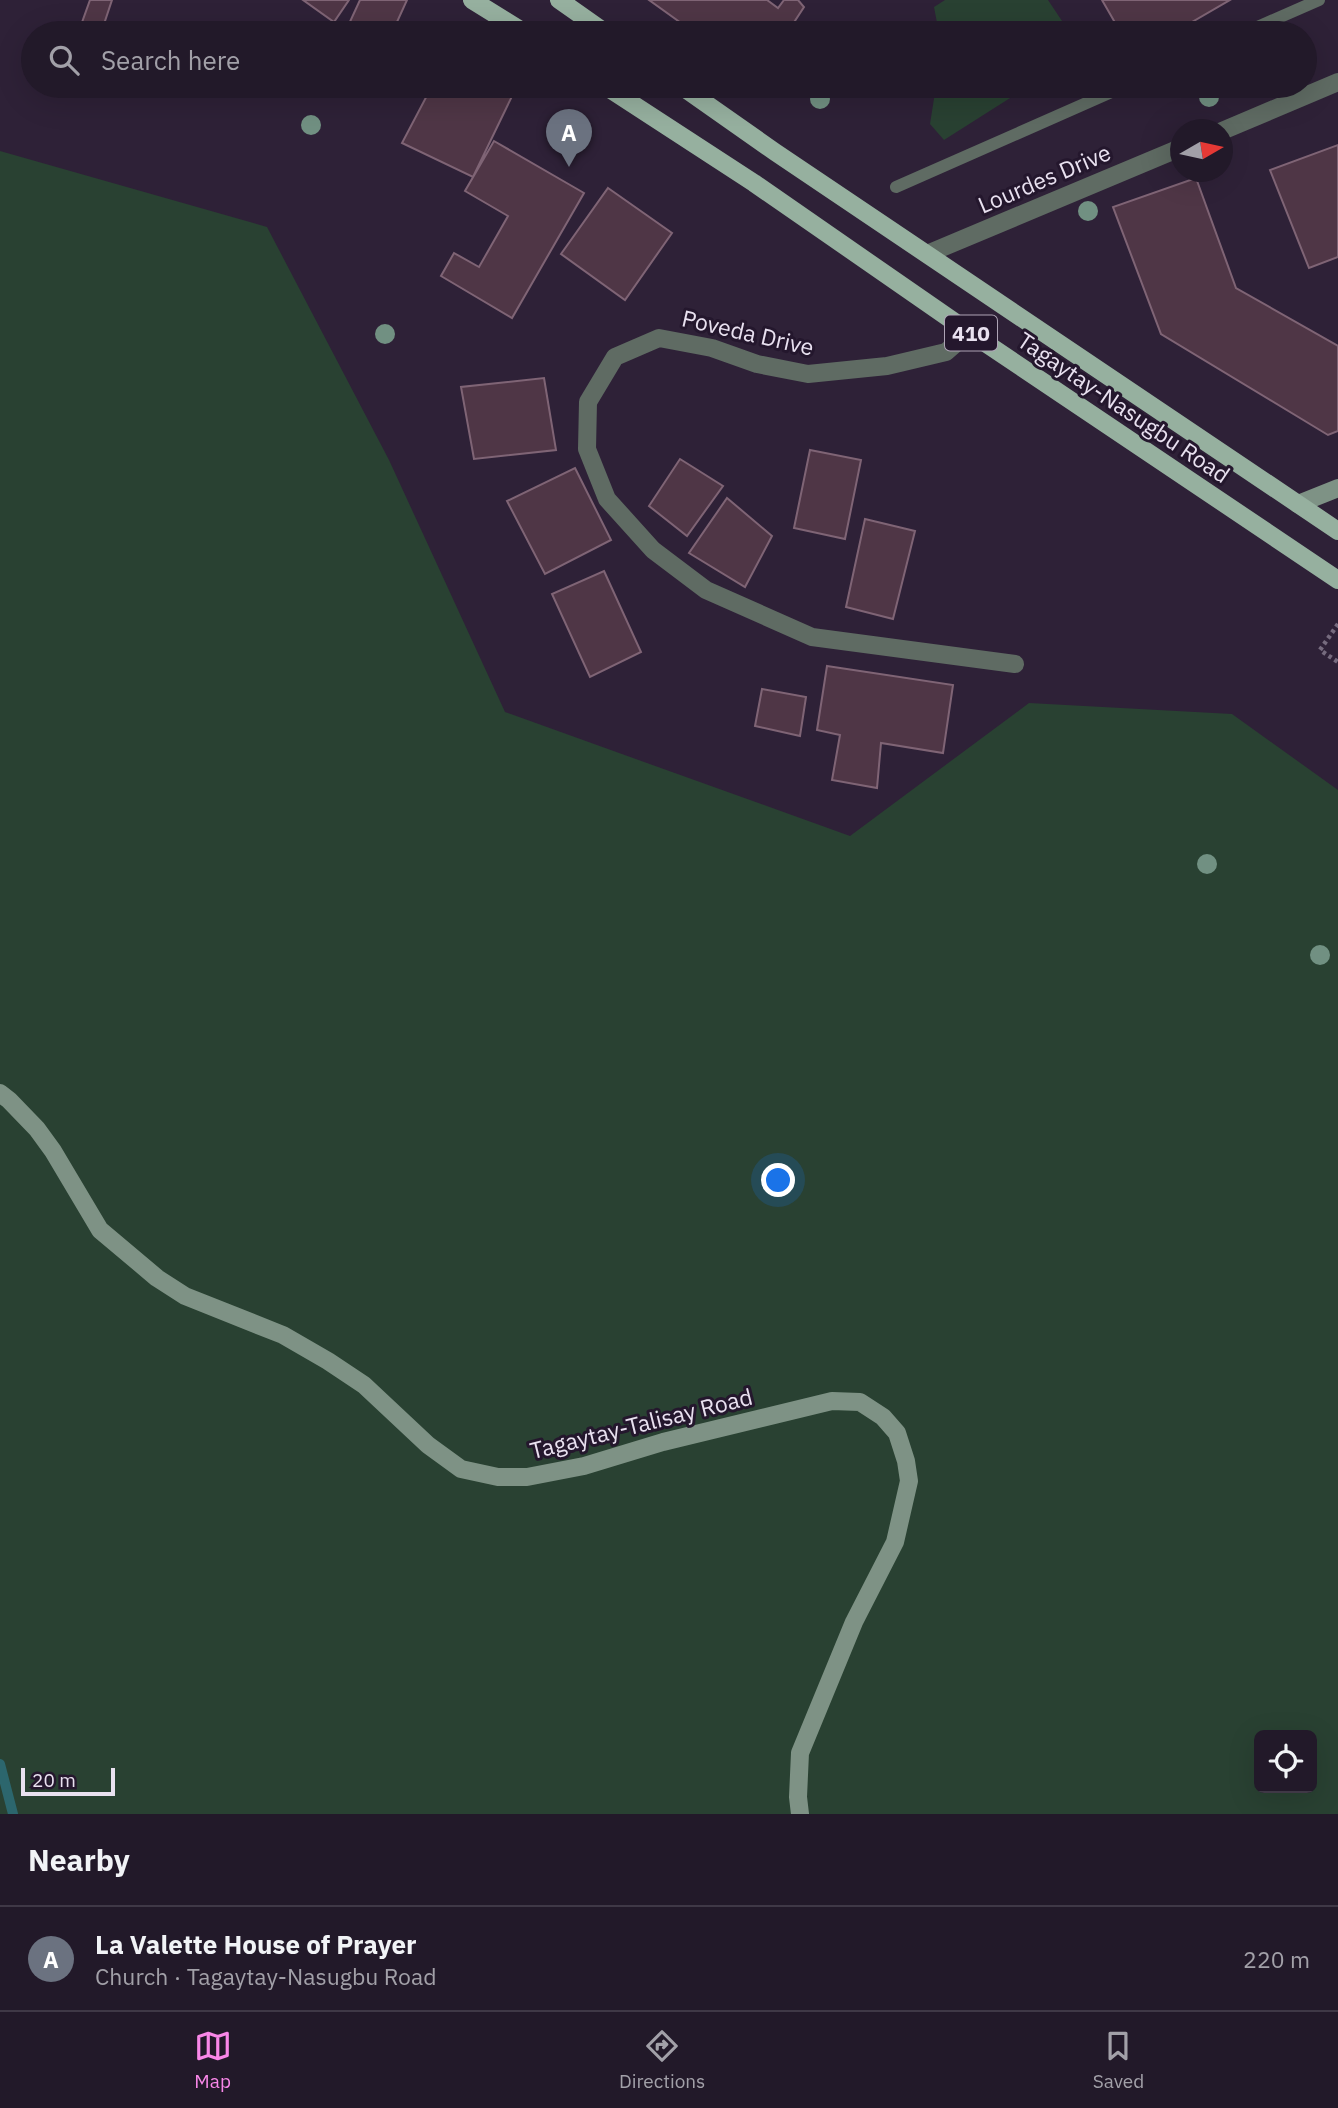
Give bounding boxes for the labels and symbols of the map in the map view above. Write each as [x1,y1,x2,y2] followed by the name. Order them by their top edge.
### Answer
[546,109,592,167] pin: A
[1170,119,1233,182] north arrow
[973,137,1115,219] street label: Lourdes Drive
[679,302,817,362] street label: Poveda Drive
[945,316,997,350] road number: 410
[1012,325,1236,489] street label: Tagaytay-Nasugbu Road
[761,1163,795,1197] your location
[527,1381,755,1465] street label: Tagaytay-Talisay Road
[21,1765,116,1797] scale bar

